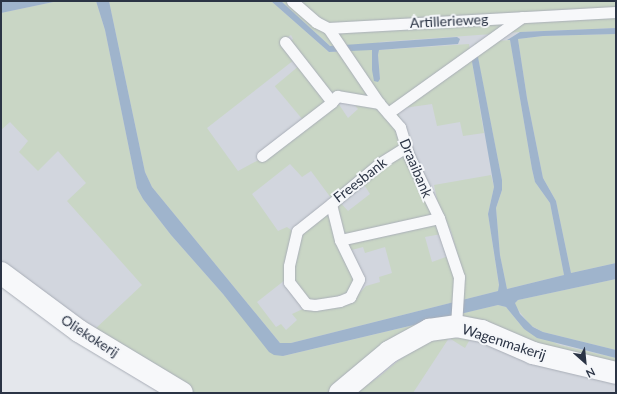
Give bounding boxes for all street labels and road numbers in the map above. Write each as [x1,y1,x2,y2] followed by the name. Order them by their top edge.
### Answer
[409,11,489,31] street label: Artillerieweg
[396,136,436,200] street label: Draaibank
[330,154,390,206] street label: Freesbank
[58,311,122,361] street label: Oliekokerij
[460,321,548,363] street label: Wagenmakerij

